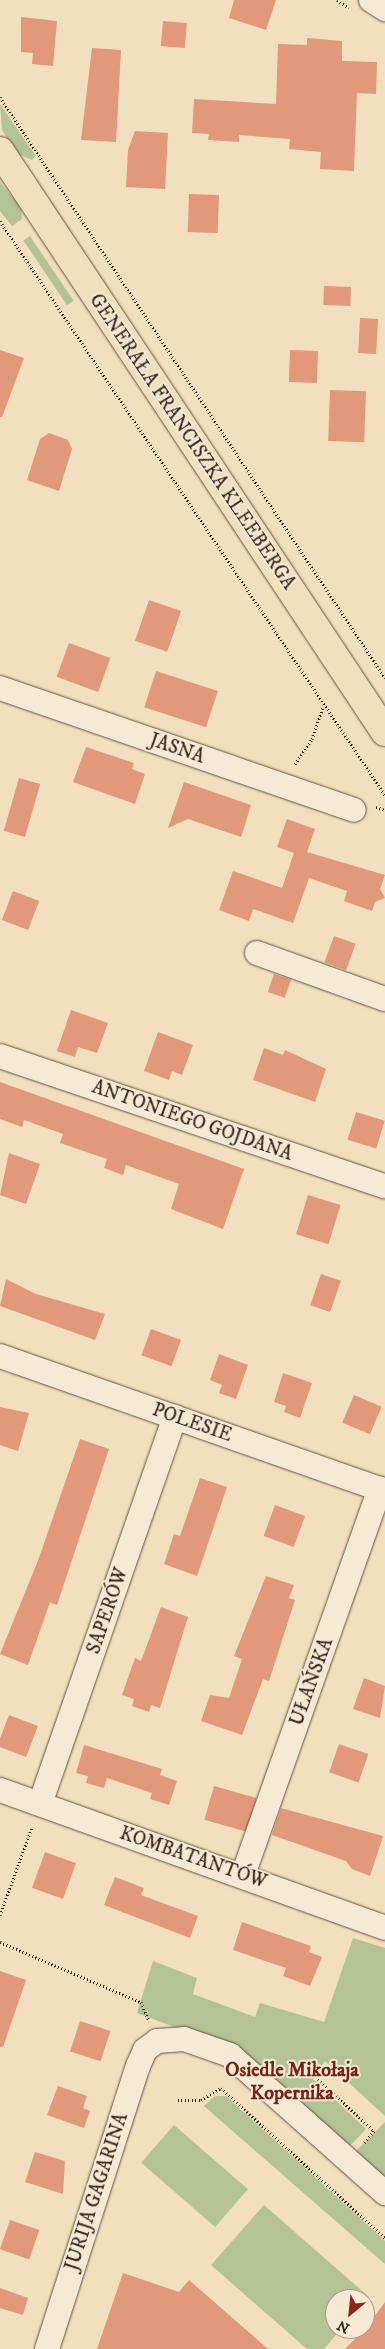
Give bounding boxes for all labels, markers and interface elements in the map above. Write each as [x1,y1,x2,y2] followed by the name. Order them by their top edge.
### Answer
[84,290,300,594] street label: GENERAŁA FRANCISZKA KLEEBERGA
[147,729,207,769] street label: JASNA
[89,1076,295,1166] street label: ANTONIEGO GOJDANA
[149,1399,235,1447] street label: POLESIE
[83,1565,133,1657] street label: SAPERÓW
[286,1635,338,1729] street label: UŁAŃSKA
[117,1822,269,1894] street label: KOMBATANTÓW
[225,2059,359,2106] district label: Osiedle Mikołaja Kopernika
[61,2110,133,2274] street label: JURIJA GAGARINA
[325,2289,375,2339] north arrow
[334,2316,353,2337] text: N

